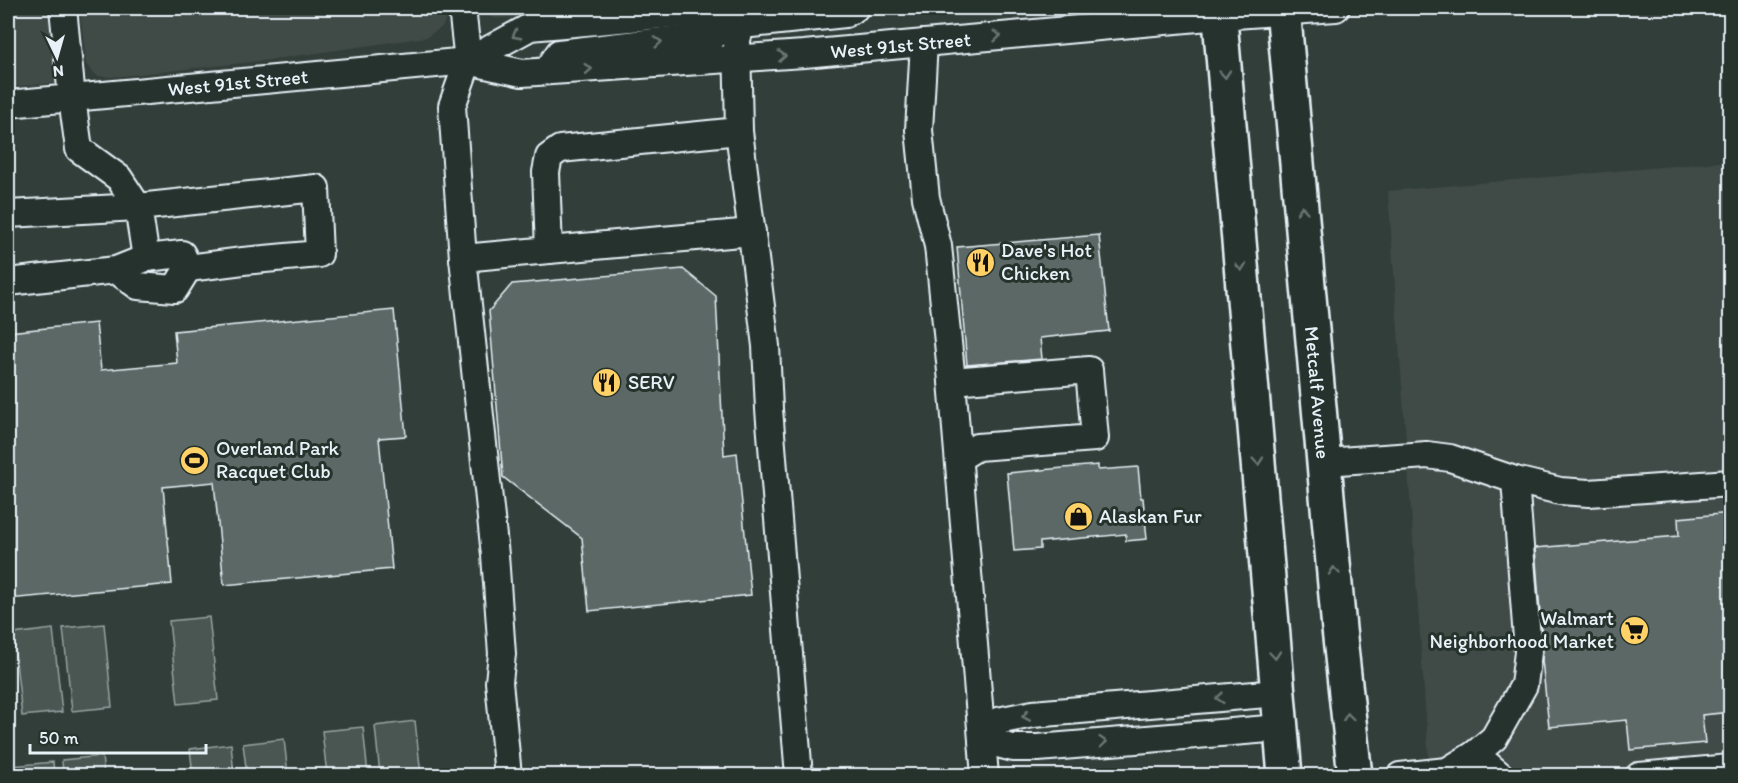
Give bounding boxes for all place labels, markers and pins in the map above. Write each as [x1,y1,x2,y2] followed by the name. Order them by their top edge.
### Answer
[1001,238,1092,285] place label: Dave's Hot Chicken
[964,246,996,278] restaurant icon: Dave's Hot Chicken
[591,366,623,398] restaurant icon: SERV
[628,370,675,394] place label: SERV
[216,436,340,483] place label: Overland Park Racquet Club
[179,444,211,476] sports icon: Overland Park Racquet Club
[1062,500,1094,532] shop icon: Alaskan Fur
[1099,504,1202,528] place label: Alaskan Fur
[1430,606,1614,653] place label: Walmart Neighborhood Market
[1619,614,1651,646] supermarket icon: Walmart Neighborhood Market

